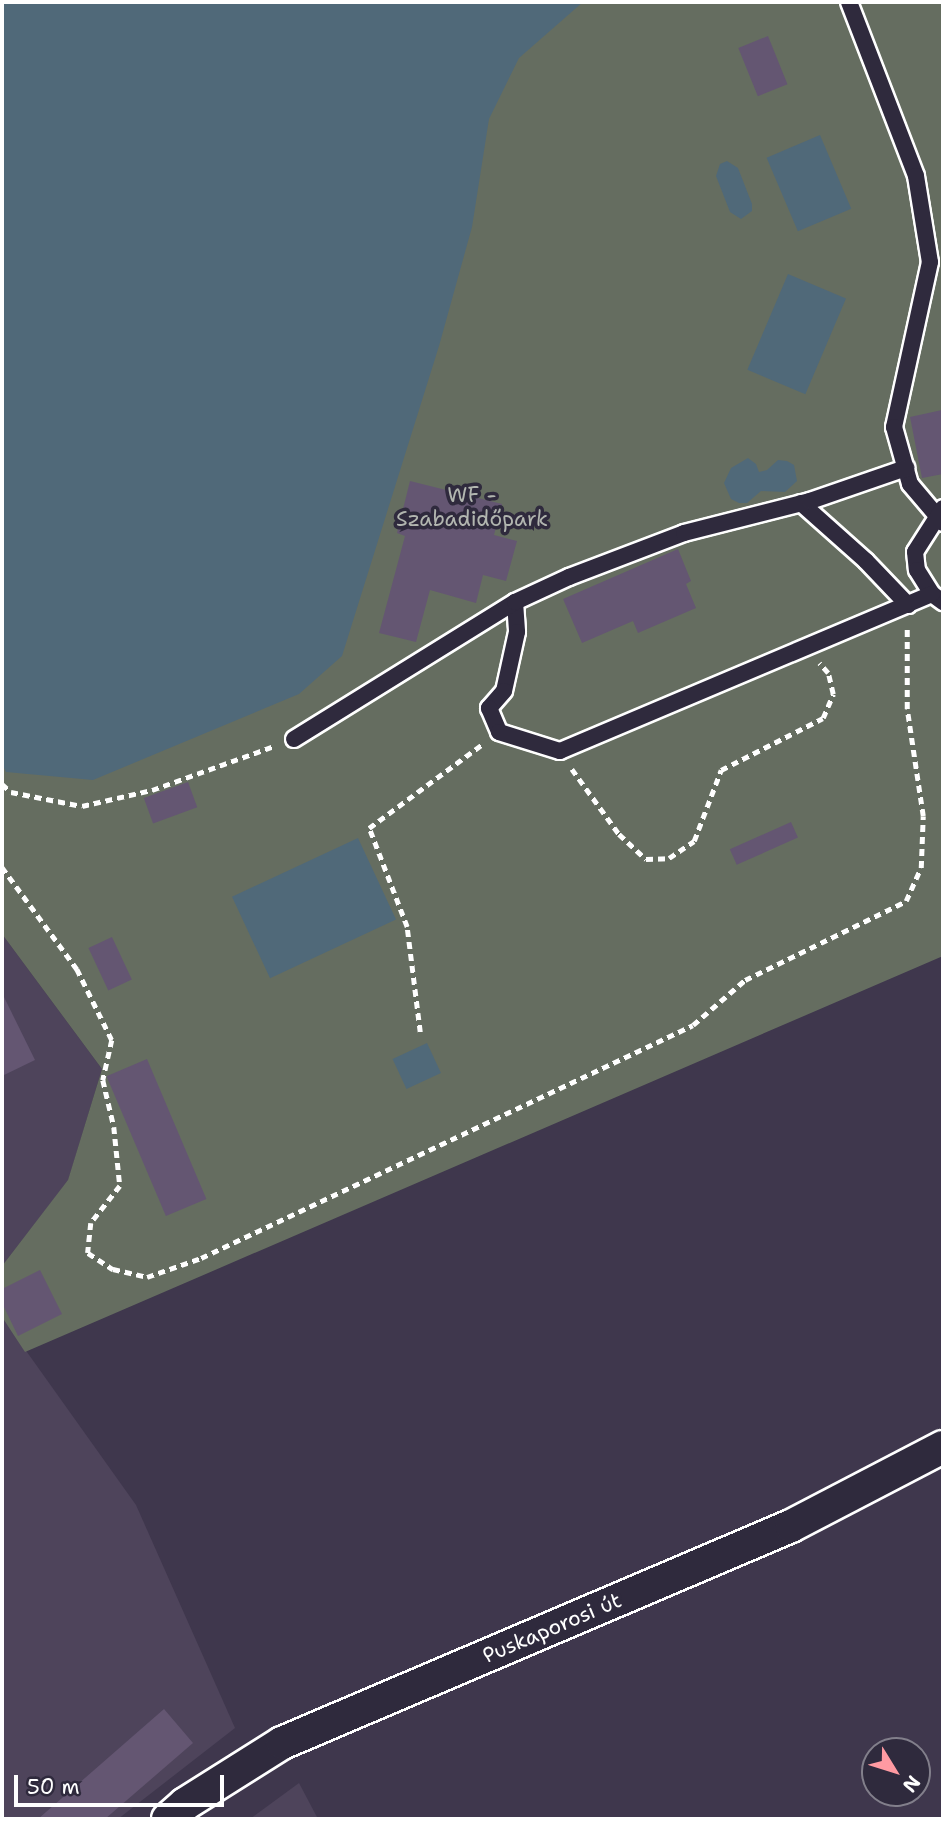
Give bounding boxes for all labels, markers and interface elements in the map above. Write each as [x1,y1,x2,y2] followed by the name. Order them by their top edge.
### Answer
[396,482,548,532] park label: WF - Szabadidőpark
[479,1587,625,1669] street label: Puskaporosi út
[861,1737,931,1807] north arrow
[18,1762,228,1806] scale bar
[897,1770,926,1798] text: N
[27,1773,80,1801] text: 50 m

